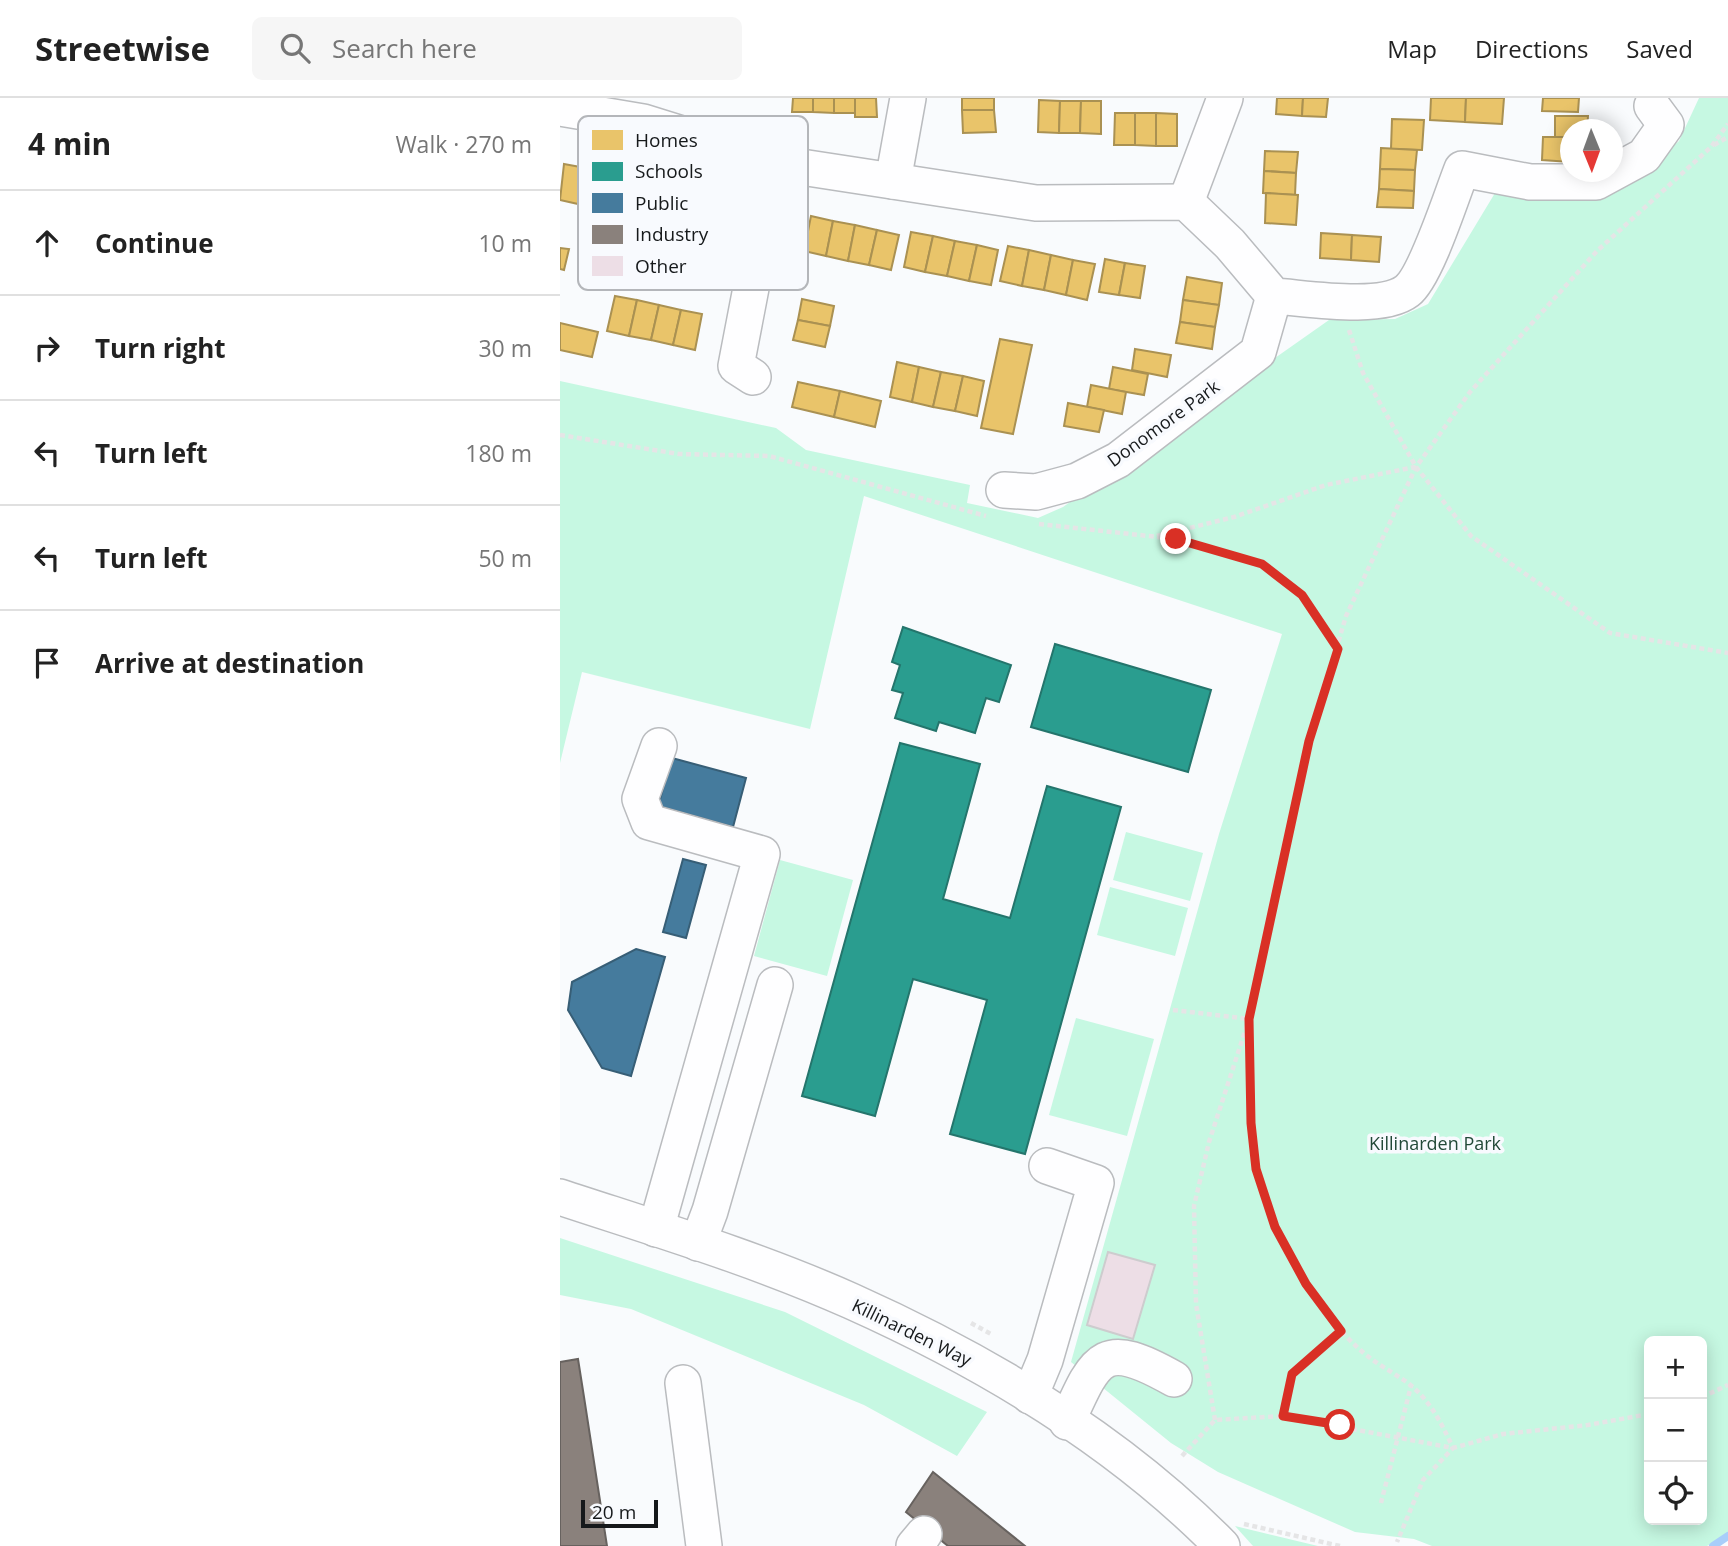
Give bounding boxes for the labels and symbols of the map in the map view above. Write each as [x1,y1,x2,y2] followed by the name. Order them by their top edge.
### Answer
[578,116,808,290] legend
[1560,119,1623,182] north arrow
[635,127,698,153] text: Homes
[635,158,703,184] text: Schools
[635,190,688,216] text: Public
[635,221,709,247] text: Industry
[635,253,687,279] text: Other
[1102,374,1224,472] street label: Donomore Park
[1160,523,1191,554] route end
[1369,1131,1502,1155] park label: Killinarden Park
[848,1293,977,1372] street label: Killinarden Way
[1324,1409,1355,1440] route start
[581,1497,658,1529] scale bar

